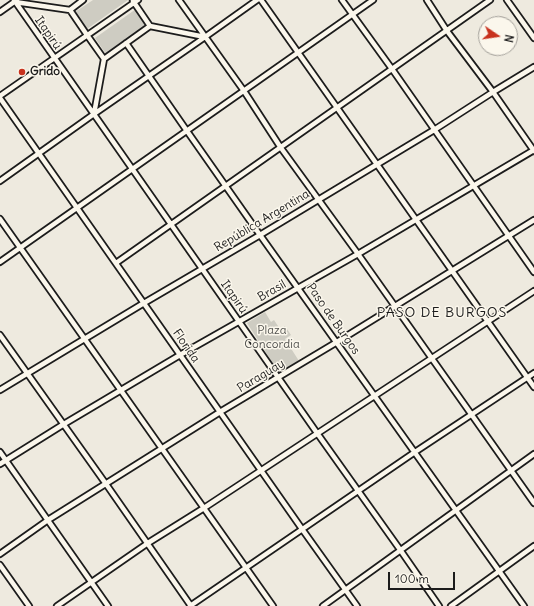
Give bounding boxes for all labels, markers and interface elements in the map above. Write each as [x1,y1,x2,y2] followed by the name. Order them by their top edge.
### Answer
[31,14,65,52] street label: Itapirú
[478,16,518,56] north arrow
[501,33,516,44] text: N
[30,65,60,79] place label: Grido
[17,67,27,77] marker: Grido
[212,187,312,255] street label: República Argentina
[255,277,289,305] street label: Brasil
[217,278,251,316] street label: Itapirú
[303,281,363,357] street label: Paso de Burgos
[377,305,507,321] district label: PASO DE BURGOS
[244,324,300,352] park label: Plaza Concordia
[169,326,203,366] street label: Florida
[235,356,287,396] street label: Paraguay
[390,564,457,590] scale bar
[395,571,429,586] text: 100 m

